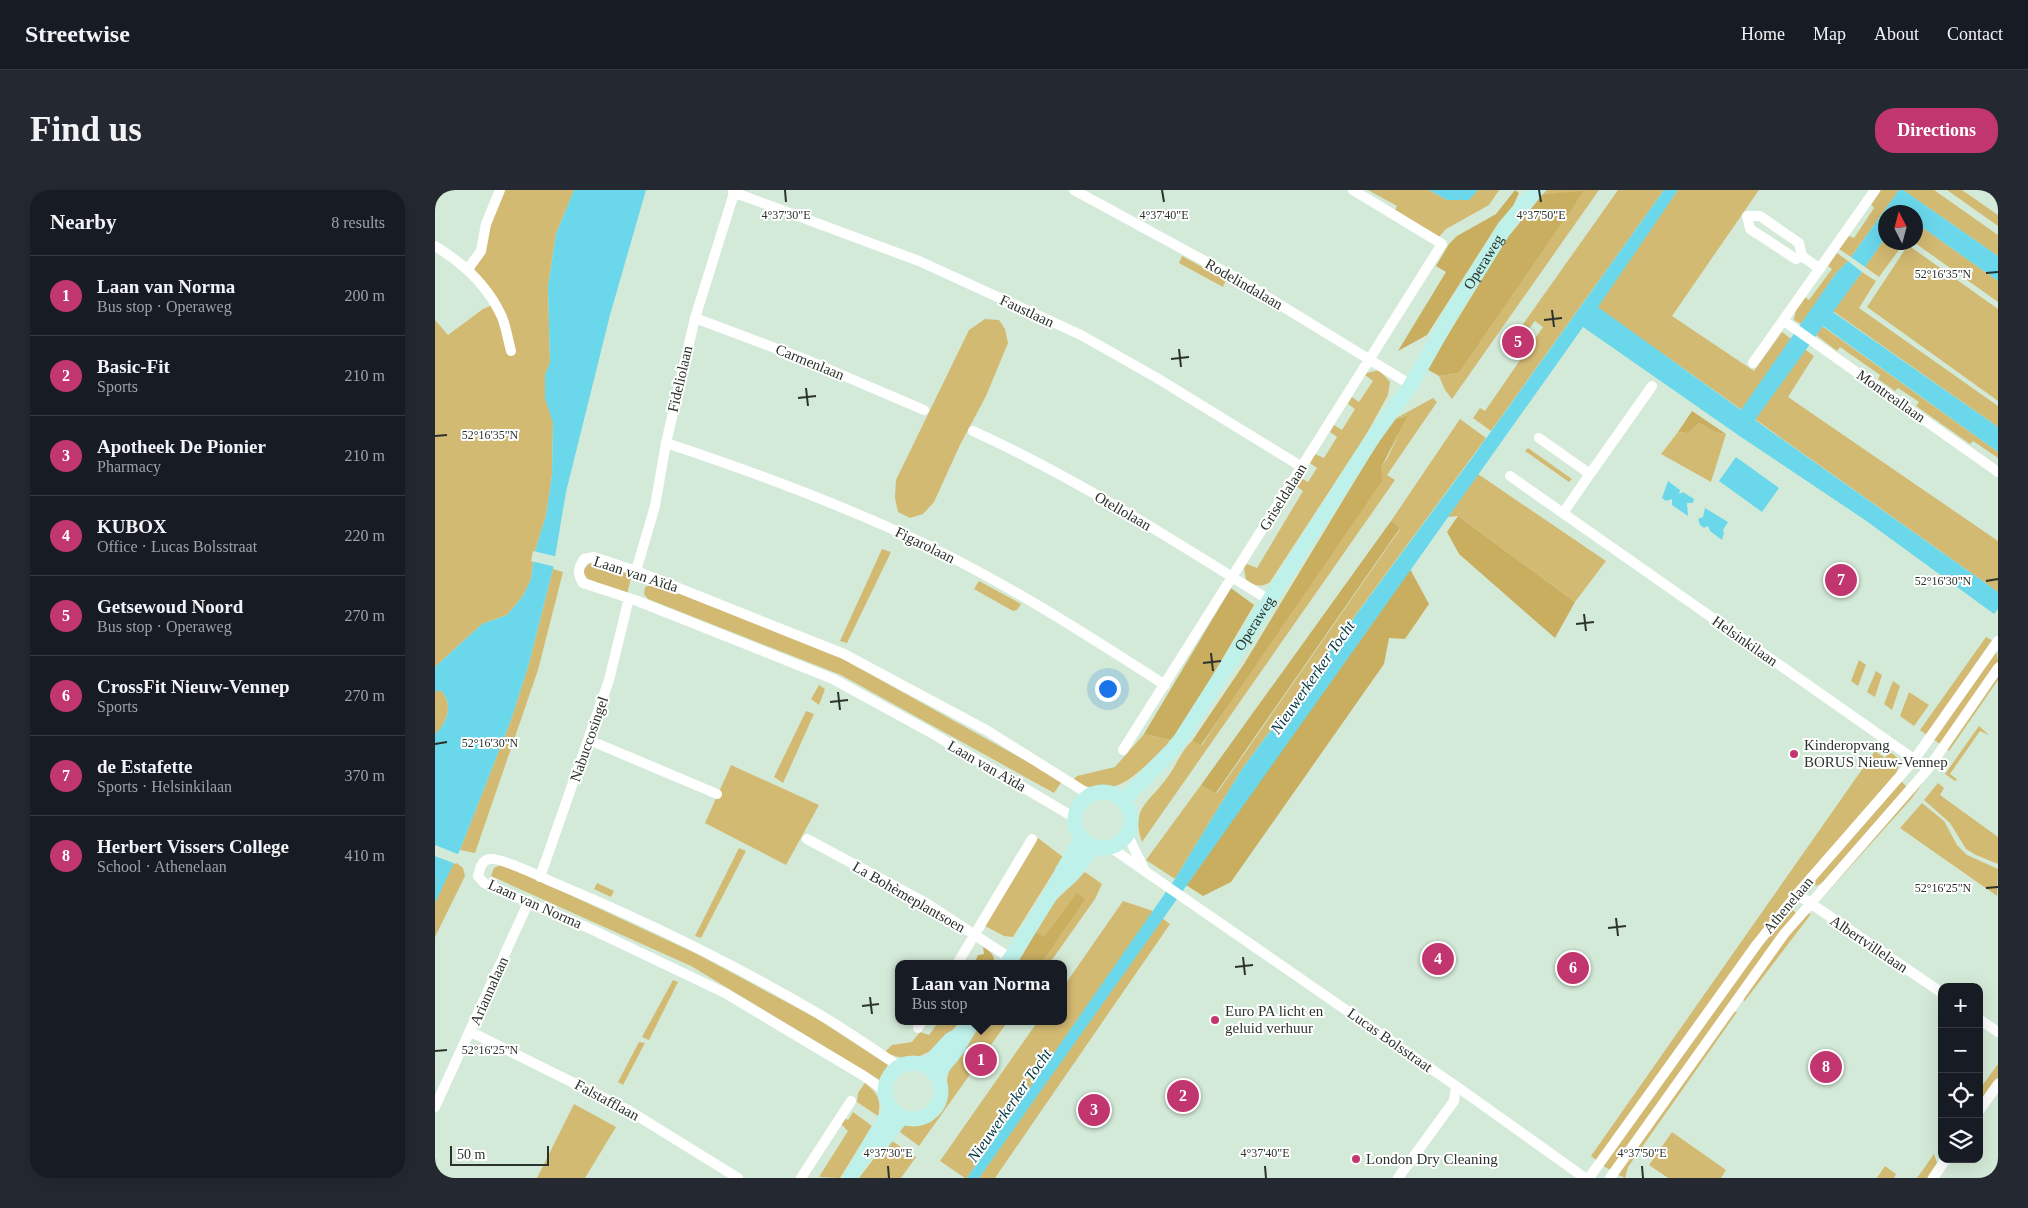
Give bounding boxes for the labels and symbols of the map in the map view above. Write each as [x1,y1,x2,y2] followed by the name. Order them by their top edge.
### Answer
[1878,205,1923,250] north arrow
[761,208,811,222] text: 4°37'30"E
[1139,208,1189,222] text: 4°37'40"E
[1516,208,1566,222] text: 4°37'50"E
[1460,231,1507,292] street label: Operaweg
[1202,255,1286,313] street label: Rodelindalaan
[1915,267,1972,281] text: 52°16'35"N
[998,292,1057,331] street label: Faustlaan
[1502,323,1534,361] pin: 5
[773,341,847,383] street label: Carmenlaan
[665,344,695,414] street label: Fideliolaan
[1854,367,1929,426] street label: Montreallaan
[462,428,519,442] text: 52°16'35"N
[1256,460,1310,533] street label: Griseldalaan
[1092,488,1154,534] street label: Otellolaan
[893,524,958,566] street label: Figarolaan
[592,553,680,595] street label: Laan van Aïda
[1825,561,1857,599] pin: 7
[1915,574,1972,588] text: 52°16'30"N
[1231,593,1278,654] street label: Operaweg
[1709,613,1781,670] street label: Helsinkilaan
[1266,617,1358,738] water label: Nieuwerkerker Tocht
[1095,676,1121,702] your location
[567,694,611,784] street label: Nabuccosingel
[462,736,519,750] text: 52°16'30"N
[945,737,1029,795] street label: Laan van Aïda
[1804,737,1948,770] place label: Kinderopvang BORUS Nieuw-Vennep
[1788,748,1800,760] marker: Kinderopvang BORUS Nieuw-Vennep
[850,858,968,936] street label: La Bohèmeplantsoen
[1760,873,1816,936] street label: Athenelaan
[486,876,585,932] street label: Laan van Norma
[1915,881,1972,895] text: 52°16'25"N
[1827,912,1911,976] street label: Albertvillelaan
[1422,940,1454,978] pin: 4
[1557,949,1589,987] pin: 6
[467,954,511,1028] street label: Ariannalaan
[1225,1003,1324,1036] place label: Euro PA licht en geluid verhuur
[1345,1005,1436,1076] street label: Lucas Bolsstraat
[1209,1014,1221,1026] marker: Euro PA licht en geluid verhuur
[965,1041,997,1079] pin: 1
[462,1043,519,1057] text: 52°16'25"N
[963,1045,1055,1166] water label: Nieuwerkerker Tocht
[1810,1048,1842,1086] pin: 8
[572,1076,642,1124] street label: Falstafflaan
[1167,1077,1199,1115] pin: 2
[1078,1091,1110,1129] pin: 3
[450,1143,549,1166] scale bar
[863,1146,913,1160] text: 4°37'30"E
[1240,1146,1290,1160] text: 4°37'40"E
[1617,1146,1667,1160] text: 4°37'50"E
[1366,1151,1498,1167] place label: London Dry Cleaning
[1350,1153,1362,1165] marker: London Dry Cleaning

